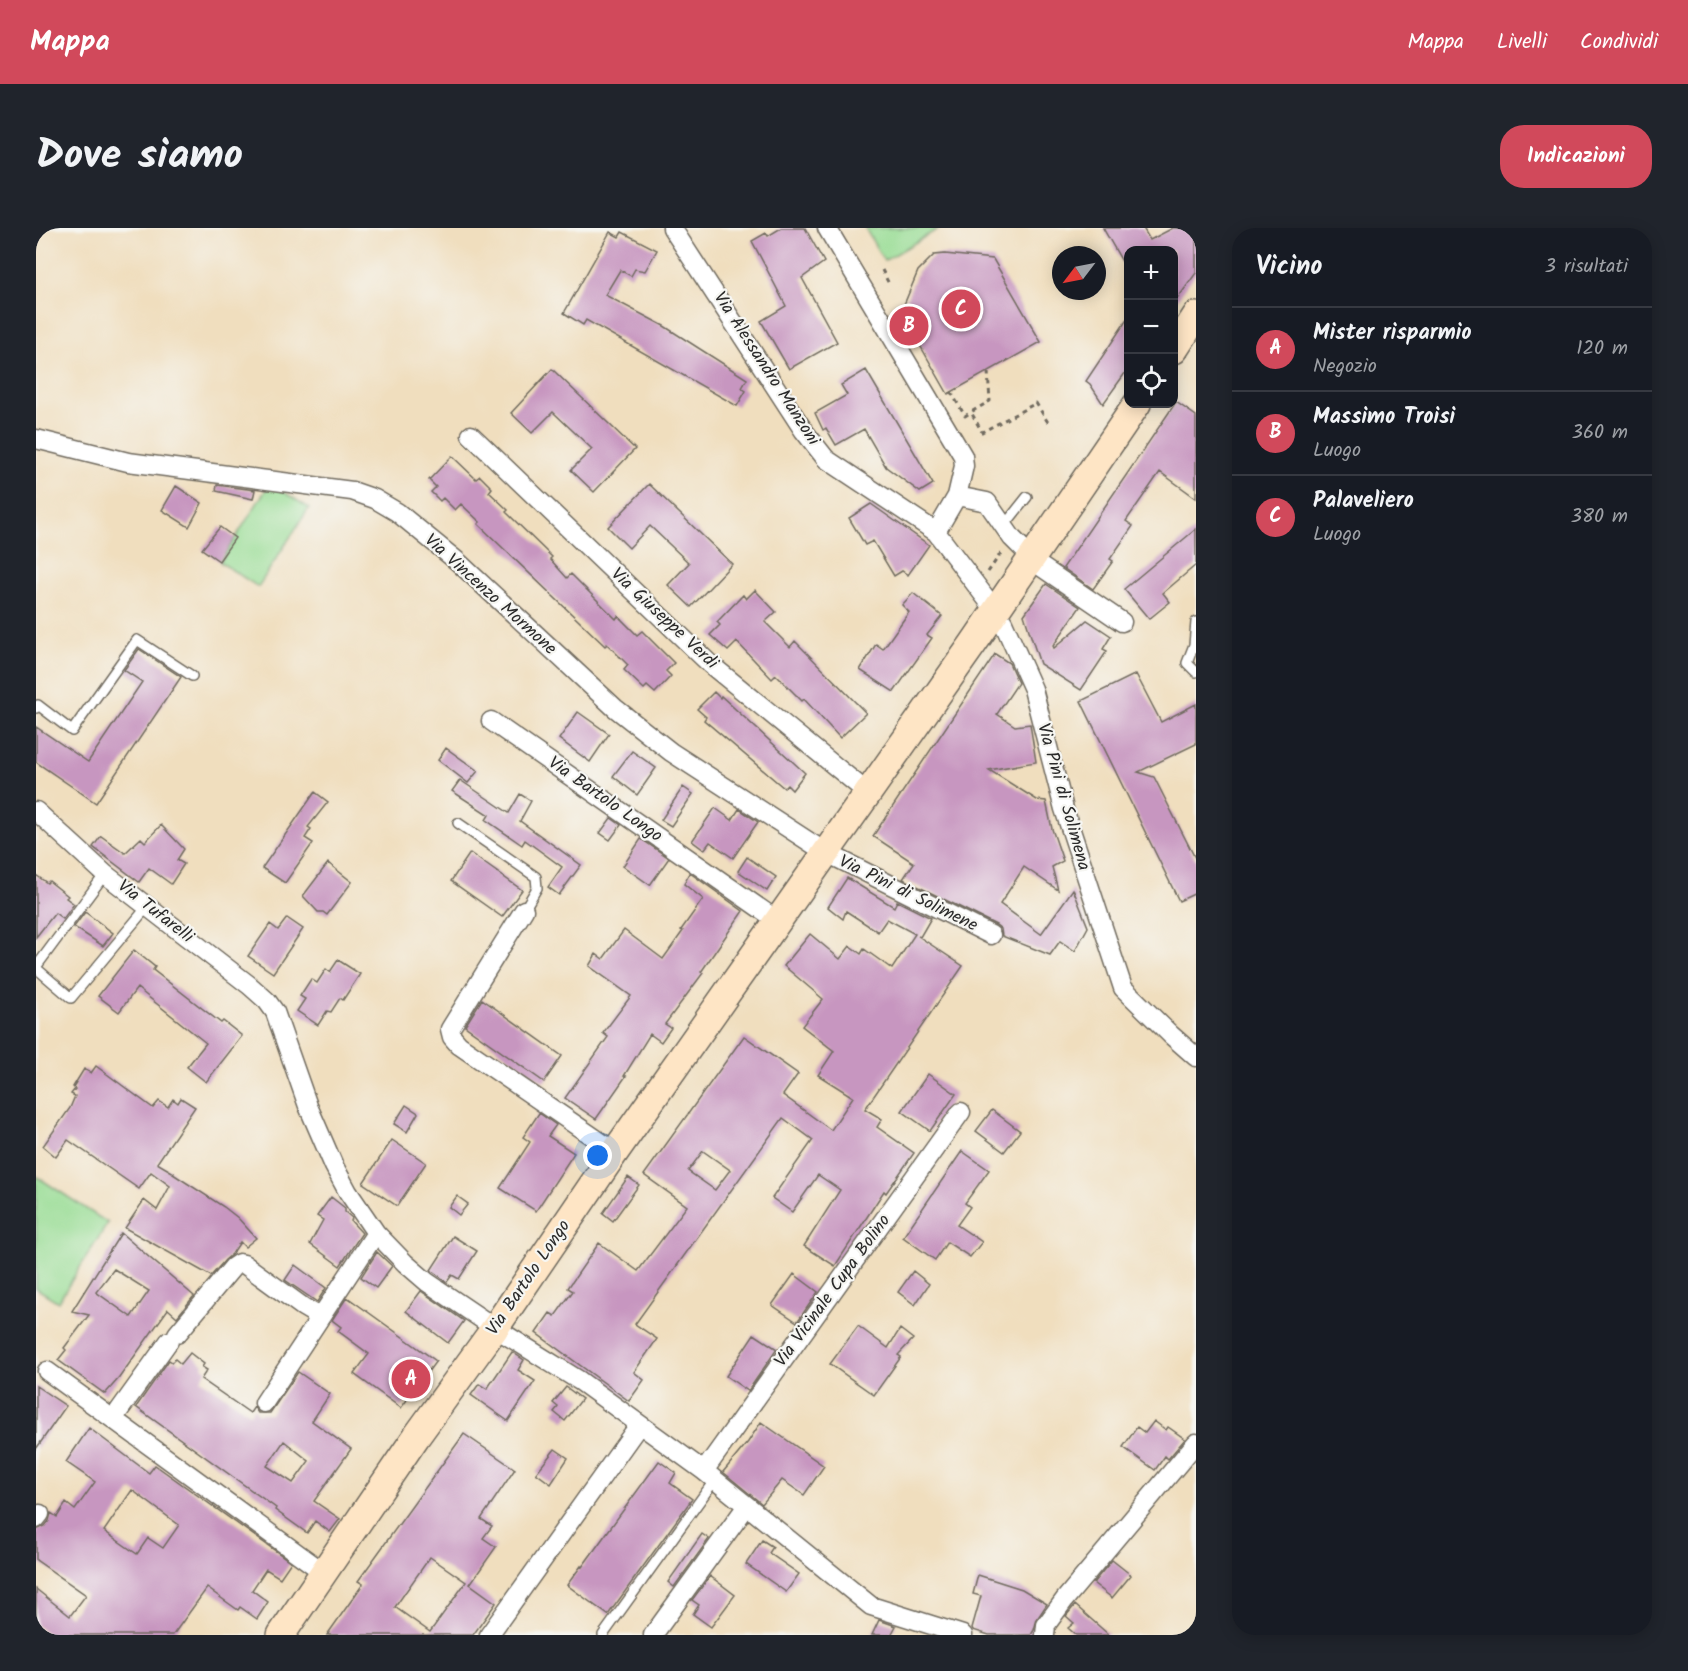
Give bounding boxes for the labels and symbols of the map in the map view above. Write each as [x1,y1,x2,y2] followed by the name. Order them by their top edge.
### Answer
[1052,246,1106,300] north arrow
[705,286,827,452] street label: Via Alessandro Manzoni
[942,286,980,332] pin: C
[890,304,928,348] pin: B
[417,527,563,663] street label: Via Vincenzo Mormone
[603,561,725,677] street label: Via Giuseppe Verdi
[1028,720,1098,874] street label: Via Pini di Solimena
[542,750,668,850] street label: Via Bartolo Longo
[833,848,983,940] street label: Via Pini di Solimene
[111,873,200,952] street label: Via Tufarelli
[583,1141,612,1170] your location
[767,1208,899,1374] street label: Via Vicinale Cupa Bolino
[479,1214,579,1342] street label: Via Bartolo Longo
[392,1356,430,1402] pin: A

